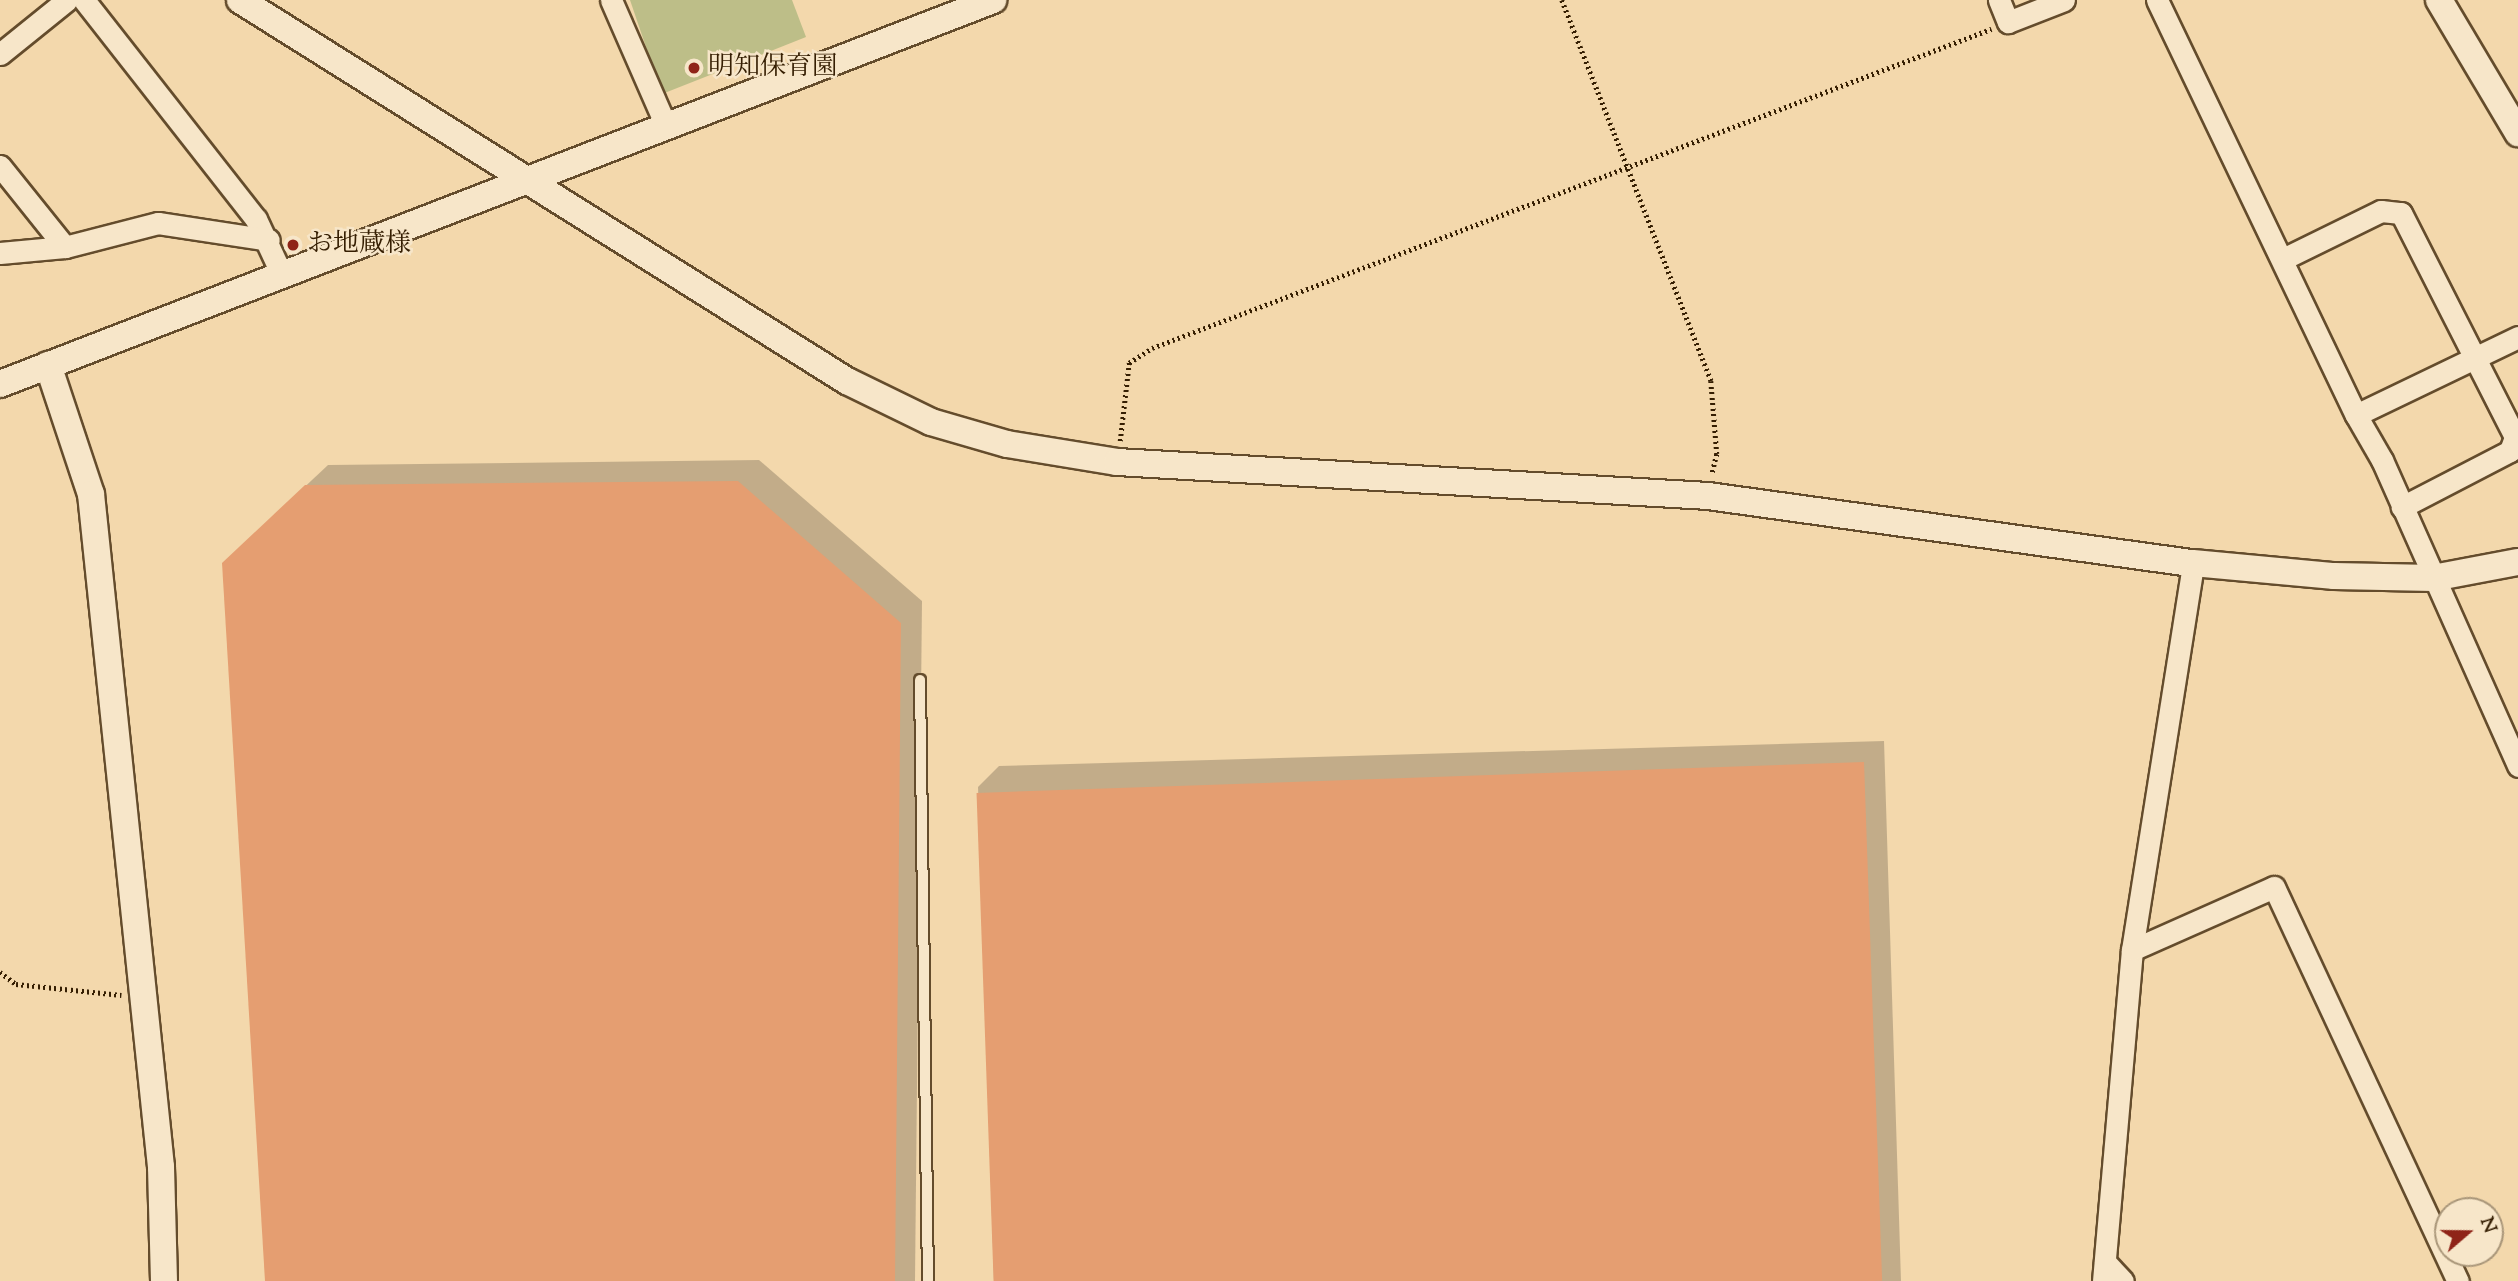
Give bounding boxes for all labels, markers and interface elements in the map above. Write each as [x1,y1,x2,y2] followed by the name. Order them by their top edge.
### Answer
[708,52,838,84] place label: 明知保育園
[686,60,702,76] marker: 明知保育園
[307,229,411,261] place label: お地蔵様
[285,237,301,253] marker: お地蔵様
[2434,1197,2504,1267] north arrow
[2472,1214,2503,1237] text: N

